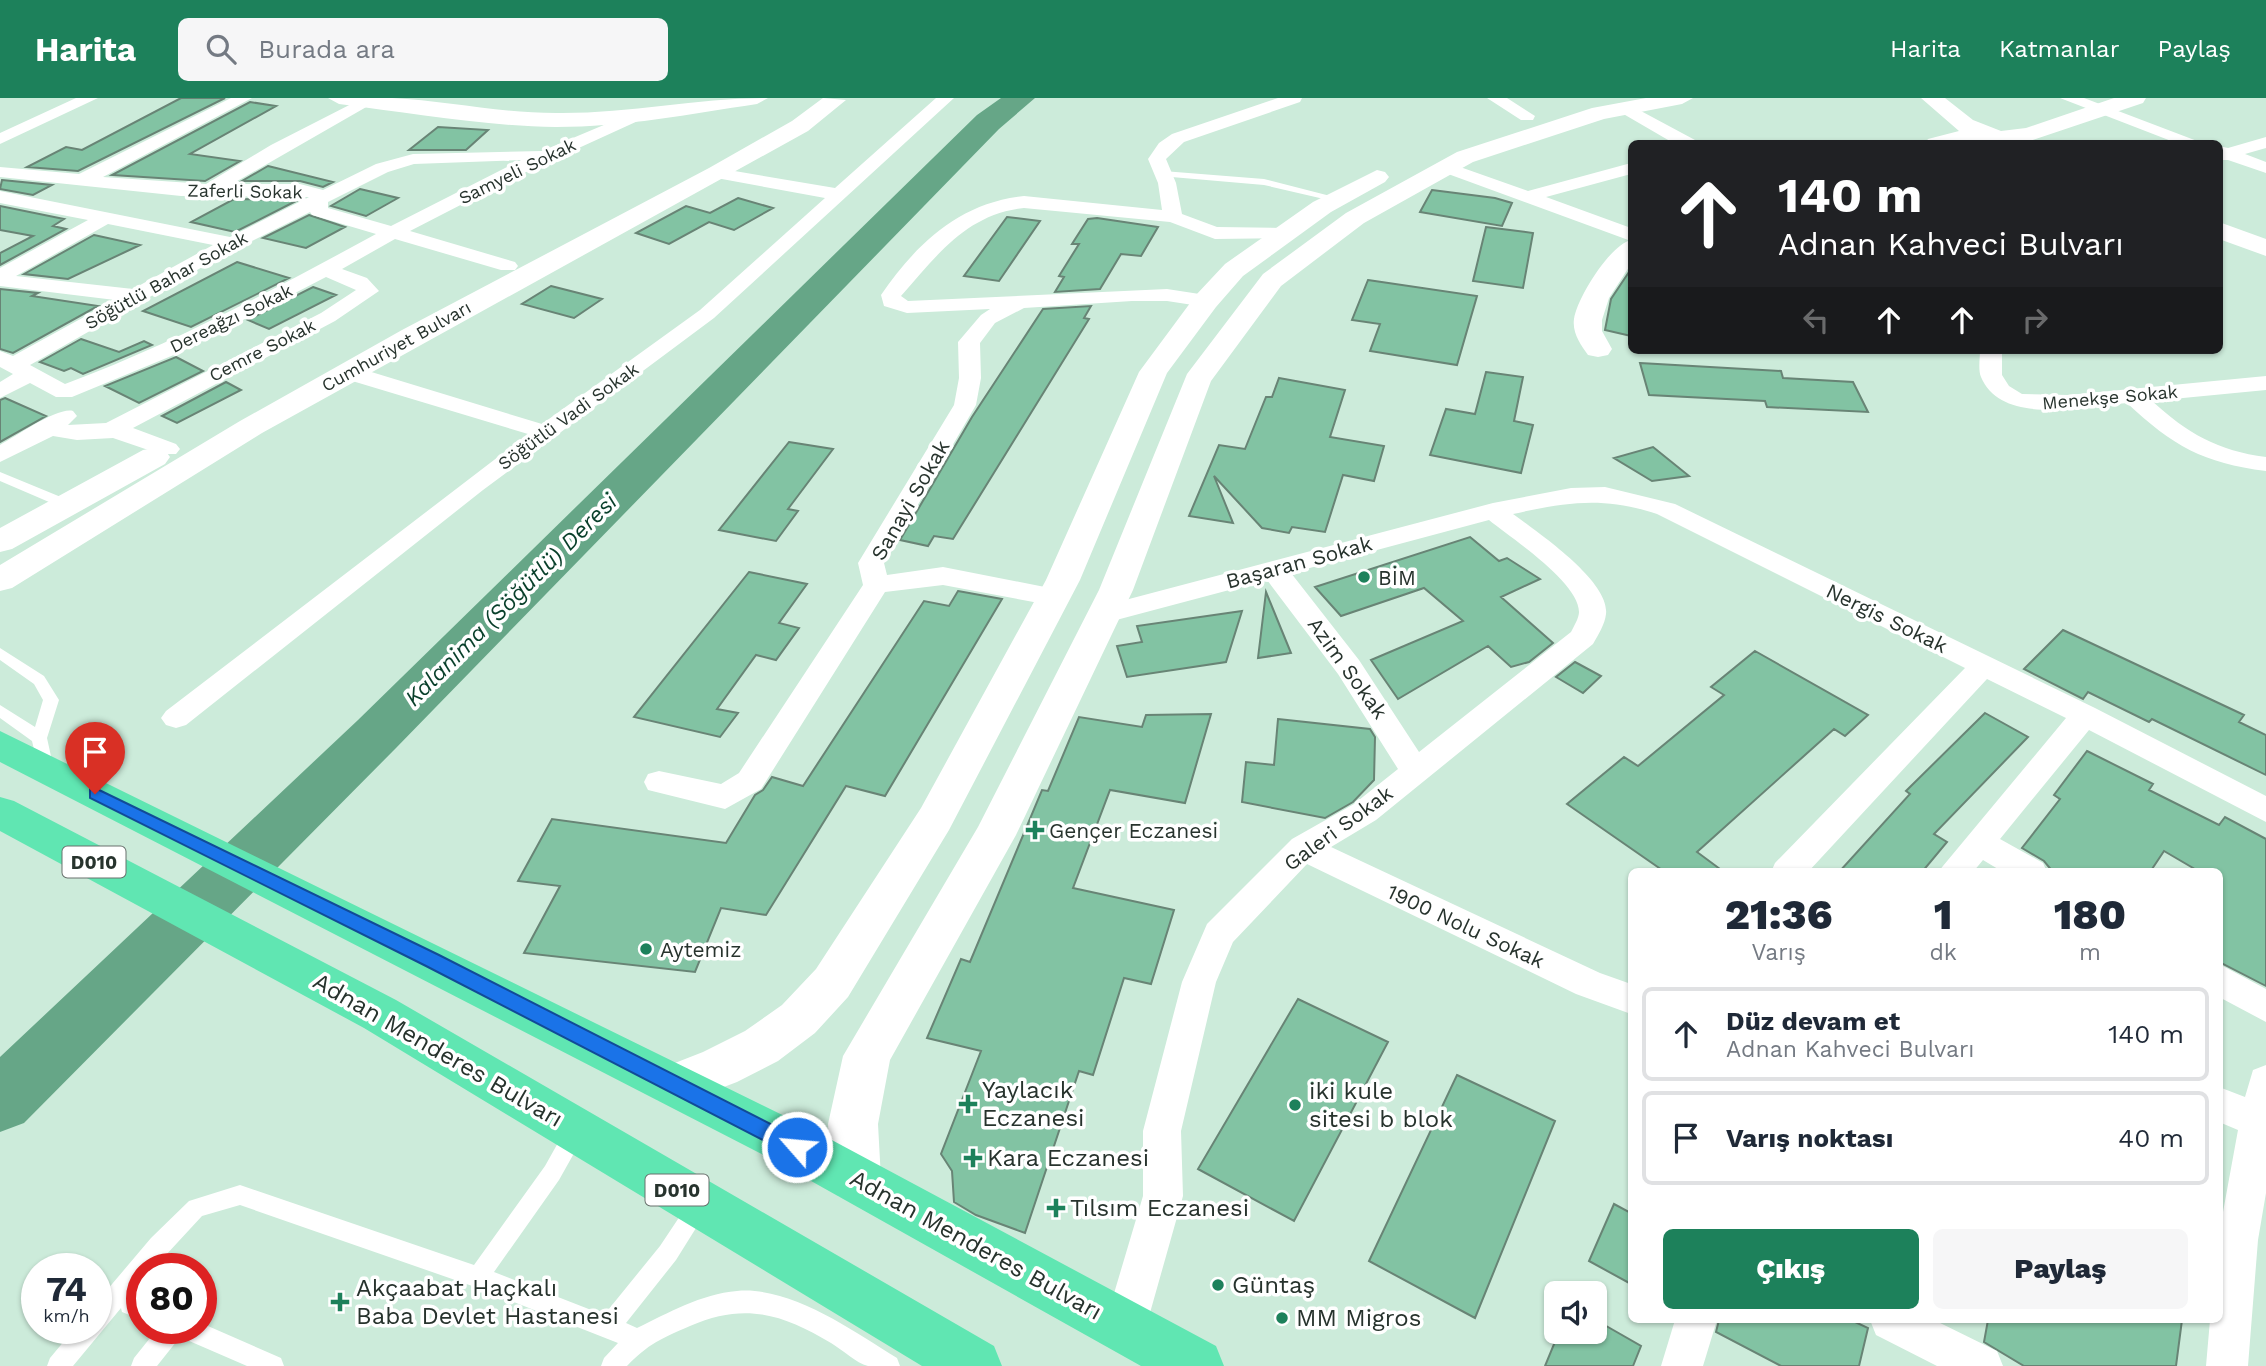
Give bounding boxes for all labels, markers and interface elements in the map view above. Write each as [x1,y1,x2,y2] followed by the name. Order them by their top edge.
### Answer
[178,18,668,81] search box
[35,30,136,69] text: Harita
[202,30,240,68] icon: search
[258,34,395,64] text: Burada ara
[1890,35,1961,63] text: Harita
[1999,35,2120,63] text: Katmanlar
[2158,35,2231,63] text: Paylaş
[455,134,579,208] street label: Samyeli Sokak
[1778,166,1922,224] text: 140 m
[1663,168,1754,259] icon: ahead
[187,179,303,203] street label: Zaferli Sokak
[1778,225,2124,263] text: Adnan Kahveci Bulvarı
[81,227,251,333] street label: Söğütlü Bahar Sokak
[166,279,296,357] street label: Dereağzı Sokak
[318,296,474,396] street label: Cumhuriyet Bulvarı
[1797,301,1835,339] icon: left
[1870,301,1908,339] icon: ahead
[1943,301,1981,339] icon: ahead
[2016,301,2054,339] icon: right
[205,314,319,386] street label: Cemre Sokak
[494,358,642,474] street label: Söğütlü Vadi Sokak
[2041,381,2179,413] street label: Menekşe Sokak
[866,435,955,565] street label: Sanayi Sokak
[399,488,623,712] water label: Kalanima (Söğütlü) Deresi
[1223,530,1375,594] street label: Başaran Sokak
[1378,565,1416,590] place label: BİM
[1356,569,1372,585] marker: BİM
[1822,578,1952,658] street label: Nergis Sokak
[1303,612,1393,724] street label: Azim Sokak
[65,722,125,794] pin
[76,733,114,771] icon: arrive
[1279,780,1397,876] street label: Galeri Sokak
[1049,818,1218,843] place label: Gençer Eczanesi
[1027,822,1043,838] marker: Gençer Eczanesi
[62,846,126,877] road number: D010
[1384,879,1549,973] street label: 1900 Nolu Sokak
[1725,890,1833,939] text: 21:36
[1934,890,1952,939] text: 1
[2054,890,2126,939] text: 180
[660,937,741,962] place label: Aytemiz
[1752,939,1806,966] text: Varış
[1929,939,1957,966] text: dk
[2079,939,2101,966] text: m
[638,941,654,957] marker: Aytemiz
[308,967,568,1133] street label: Adnan Menderes Bulvarı
[1726,1006,1900,1036] text: Düz devam et
[1667,1015,1705,1053] icon: ahead
[2108,1019,2184,1049] text: 140 m
[1726,1036,1975,1063] text: Adnan Kahveci Bulvarı
[982,1076,1084,1132] place label: Yaylacık Eczanesi
[1309,1077,1453,1133] place label: iki kule sitesi b blok
[960,1096,976,1112] marker: Yaylacık Eczanesi
[1287,1097,1303,1113] marker: iki kule sitesi b blok
[760,1110,834,1184] position arrow
[1667,1119,1705,1157] icon: arrive
[1726,1123,1893,1153] text: Varış noktası
[2118,1123,2184,1153] text: 40 m
[987,1144,1149,1172] place label: Kara Eczanesi
[965,1150,981,1166] marker: Kara Eczanesi
[845,1164,1107,1326] street label: Adnan Menderes Bulvarı
[646,1174,708,1206] road number: D010
[1070,1194,1249,1222] place label: Tılsım Eczanesi
[1048,1200,1064,1216] marker: Tılsım Eczanesi
[1663,1229,1919,1309] button: Çıkış
[1933,1229,2188,1309] button: Paylaş
[126,1253,217,1344] speed limit sign: 80
[46,1268,87,1310] text: 74
[1232,1271,1315,1299] place label: Güntaş
[356,1274,619,1330] place label: Akçaabat Haçkalı Baba Devlet Hastanesi
[1210,1277,1226,1293] marker: Güntaş
[1544,1281,1607,1344] map controls
[1544,1281,1607,1344] button: sound
[330,1292,350,1312] marker: Akçaabat Haçkalı Baba Devlet Hastanesi
[1296,1304,1421,1332] place label: MM Migros
[43,1305,90,1326] text: km/h
[1274,1310,1290,1326] marker: MM Migros

